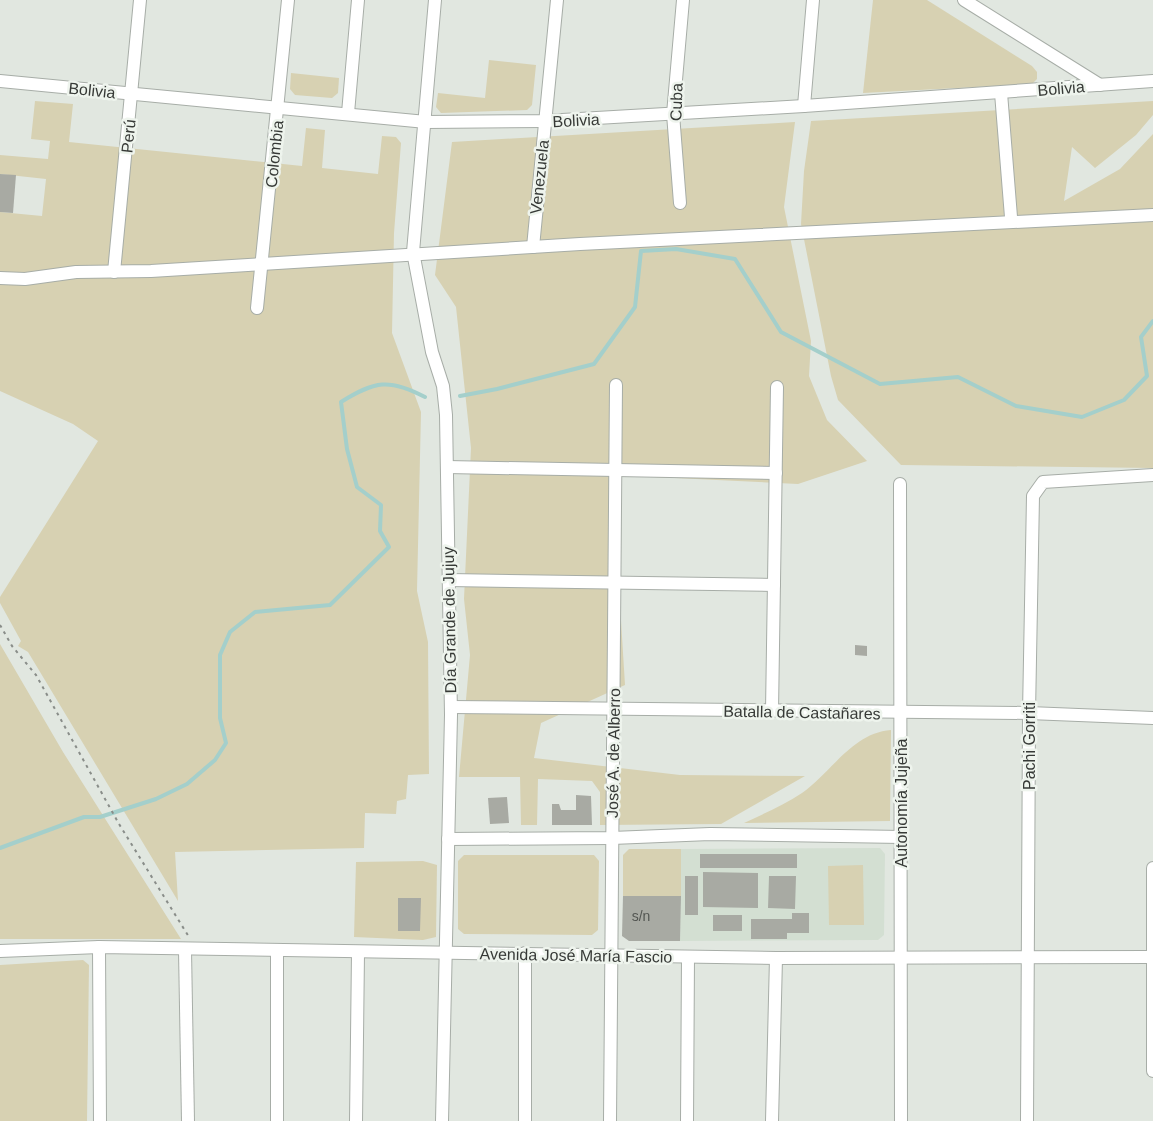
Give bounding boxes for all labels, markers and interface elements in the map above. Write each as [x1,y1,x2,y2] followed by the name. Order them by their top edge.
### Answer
[1037,78,1085,99] street label: Bolivia
[68,80,116,101] street label: Bolivia
[667,83,686,121] street label: Cuba
[552,111,600,130] street label: Bolivia
[118,118,139,154] street label: Perú
[263,119,286,189] street label: Colombia
[527,139,552,215] street label: Venezuela
[440,546,459,694] street label: Día Grande de Jujuy
[604,688,623,818] street label: José A. de Alberro
[1021,702,1038,790] street label: Pachi Gorriti
[723,703,881,722] street label: Batalla de Castañares
[893,738,910,867] street label: Autonomía Jujeña
[632,908,650,924] house number: s/n
[480,945,673,966] street label: Avenida José María Fascio

